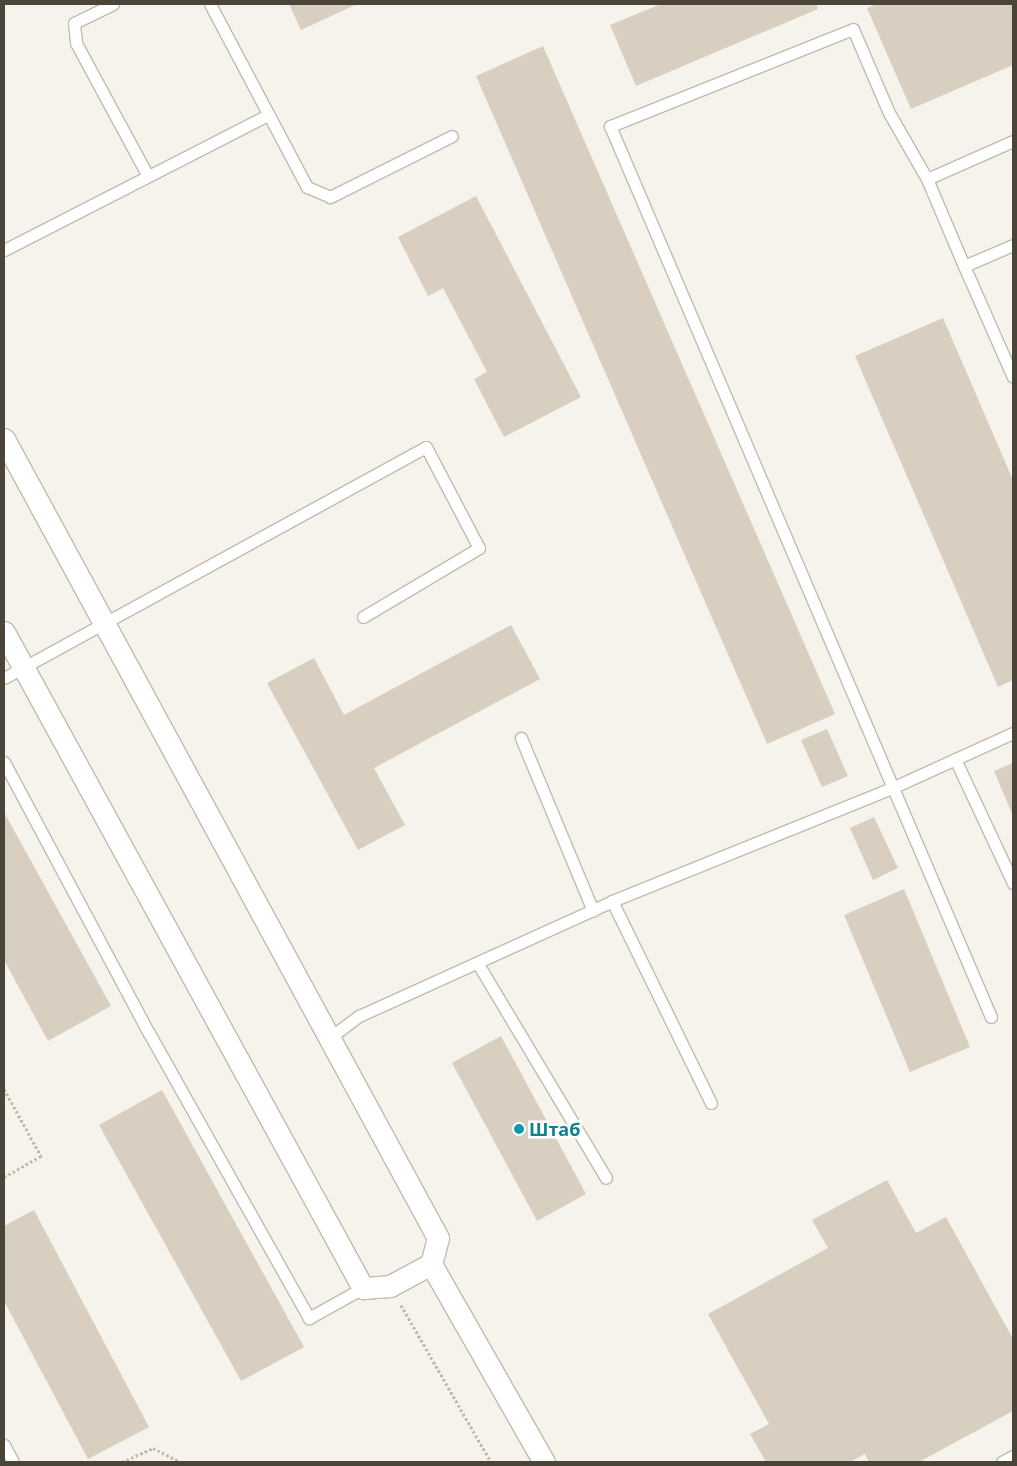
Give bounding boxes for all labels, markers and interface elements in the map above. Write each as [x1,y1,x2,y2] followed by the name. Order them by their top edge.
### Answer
[529,1118,580,1140] place label: Штаб
[513,1123,525,1135] marker: Штаб

